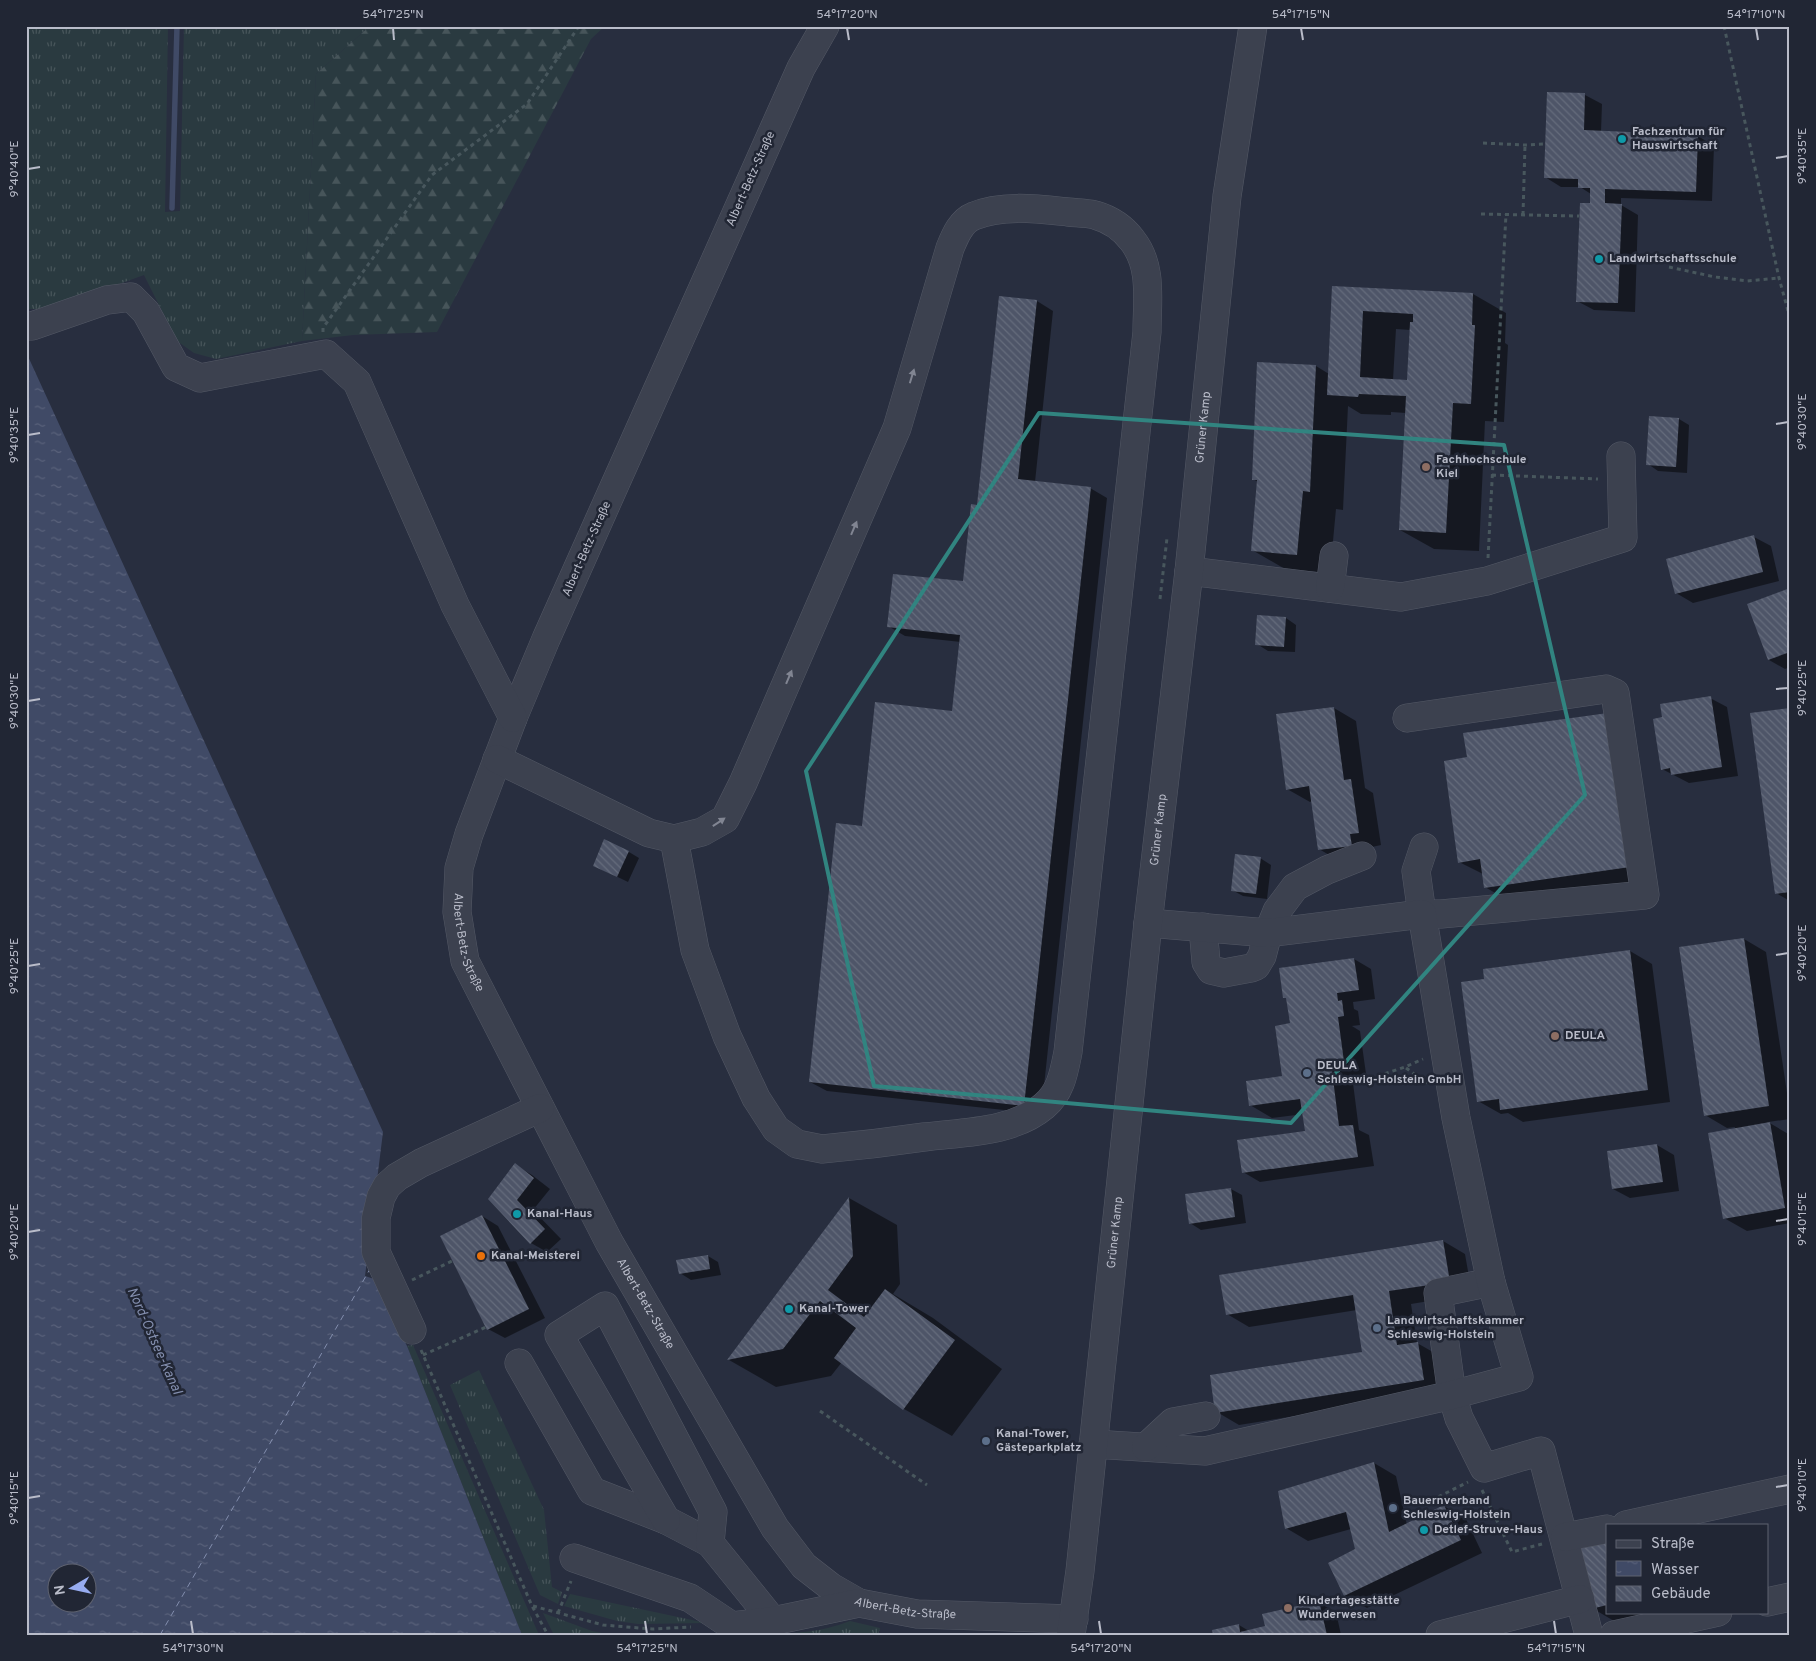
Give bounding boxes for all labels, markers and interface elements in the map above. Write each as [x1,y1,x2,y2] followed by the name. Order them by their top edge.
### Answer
[362,7,424,23] text: 54°17'25"N
[816,7,878,23] text: 54°17'20"N
[1272,7,1330,23] text: 54°17'15"N
[1727,7,1785,23] text: 54°17'10"N
[1632,124,1725,154] place label: Fachzentrum für Hauswirtschaft
[1795,128,1811,184] text: 9°40'35"E
[723,129,779,229] street label: Albert-Betz-Straße
[1616,133,1628,145] marker: Fachzentrum für Hauswirtschaft
[7,141,23,197] text: 9°40'40"E
[1609,251,1737,267] place label: Landwirtschaftsschule
[1593,253,1605,265] marker: Landwirtschaftsschule
[909,369,917,384] one-way arrow
[1192,390,1215,464] street label: Grüner Kamp
[1795,394,1811,450] text: 9°40'30"E
[7,407,23,463] text: 9°40'35"E
[1436,452,1527,482] place label: Fachhochschule Kiel
[1420,461,1432,473] marker: Fachhochschule Kiel
[559,499,615,599] street label: Albert-Betz-Straße
[850,521,858,535] one-way arrow
[1795,660,1811,716] text: 9°40'25"E
[786,670,794,684] one-way arrow
[7,673,23,729] text: 9°40'30"E
[1147,793,1171,867] street label: Grüner Kamp
[712,817,726,826] one-way arrow
[449,892,488,995] street label: Albert-Betz-Straße
[1795,925,1811,981] text: 9°40'20"E
[7,938,23,994] text: 9°40'25"E
[1565,1028,1606,1044] place label: DEULA
[1549,1030,1561,1042] marker: DEULA
[1317,1058,1462,1088] place label: DEULA Schleswig-Holstein GmbH
[1301,1067,1313,1079] marker: DEULA Schleswig-Holstein GmbH
[1795,1192,1811,1246] text: 9°40'15"E
[1104,1196,1127,1269] street label: Grüner Kamp
[7,1204,23,1260] text: 9°40'20"E
[527,1206,593,1222] place label: Kanal-Haus
[511,1208,523,1220] marker: Kanal-Haus
[491,1248,580,1264] place label: Kanal-Meisterei
[475,1250,487,1262] marker: Kanal-Meisterei
[612,1256,678,1352] street label: Albert-Betz-Straße
[123,1285,186,1399] water label: Nord-Ostsee-Kanal
[799,1301,869,1317] place label: Kanal-Tower
[783,1303,795,1315] marker: Kanal-Tower
[1387,1313,1524,1343] place label: Landwirtschaftskammer Schleswig-Holstein
[1371,1322,1383,1334] marker: Landwirtschaftskammer Schleswig-Holstein
[996,1426,1081,1456] place label: Kanal-Tower, Gästeparkplatz
[980,1435,992,1447] marker: Kanal-Tower, Gästeparkplatz
[1795,1458,1811,1512] text: 9°40'10"E
[7,1471,23,1525] text: 9°40'15"E
[1403,1493,1510,1523] place label: Bauernverband Schleswig-Holstein
[1387,1502,1399,1514] marker: Bauernverband Schleswig-Holstein
[1434,1522,1543,1538] place label: Detlef-Struve-Haus
[1418,1524,1430,1536] marker: Detlef-Struve-Haus
[1606,1524,1768,1614] legend
[1651,1535,1695,1554] text: Straße
[1651,1561,1699,1580] text: Wasser
[48,1564,98,1614] north arrow
[51,1583,70,1596] text: N
[1651,1585,1711,1604] text: Gebäude
[1298,1593,1400,1623] place label: Kindertagesstätte Wunderwesen
[851,1594,956,1623] street label: Albert-Betz-Straße
[1282,1602,1294,1614] marker: Kindertagesstätte Wunderwesen
[162,1641,224,1657] text: 54°17'30"N
[616,1641,678,1657] text: 54°17'25"N
[1070,1641,1132,1657] text: 54°17'20"N
[1527,1641,1585,1657] text: 54°17'15"N

